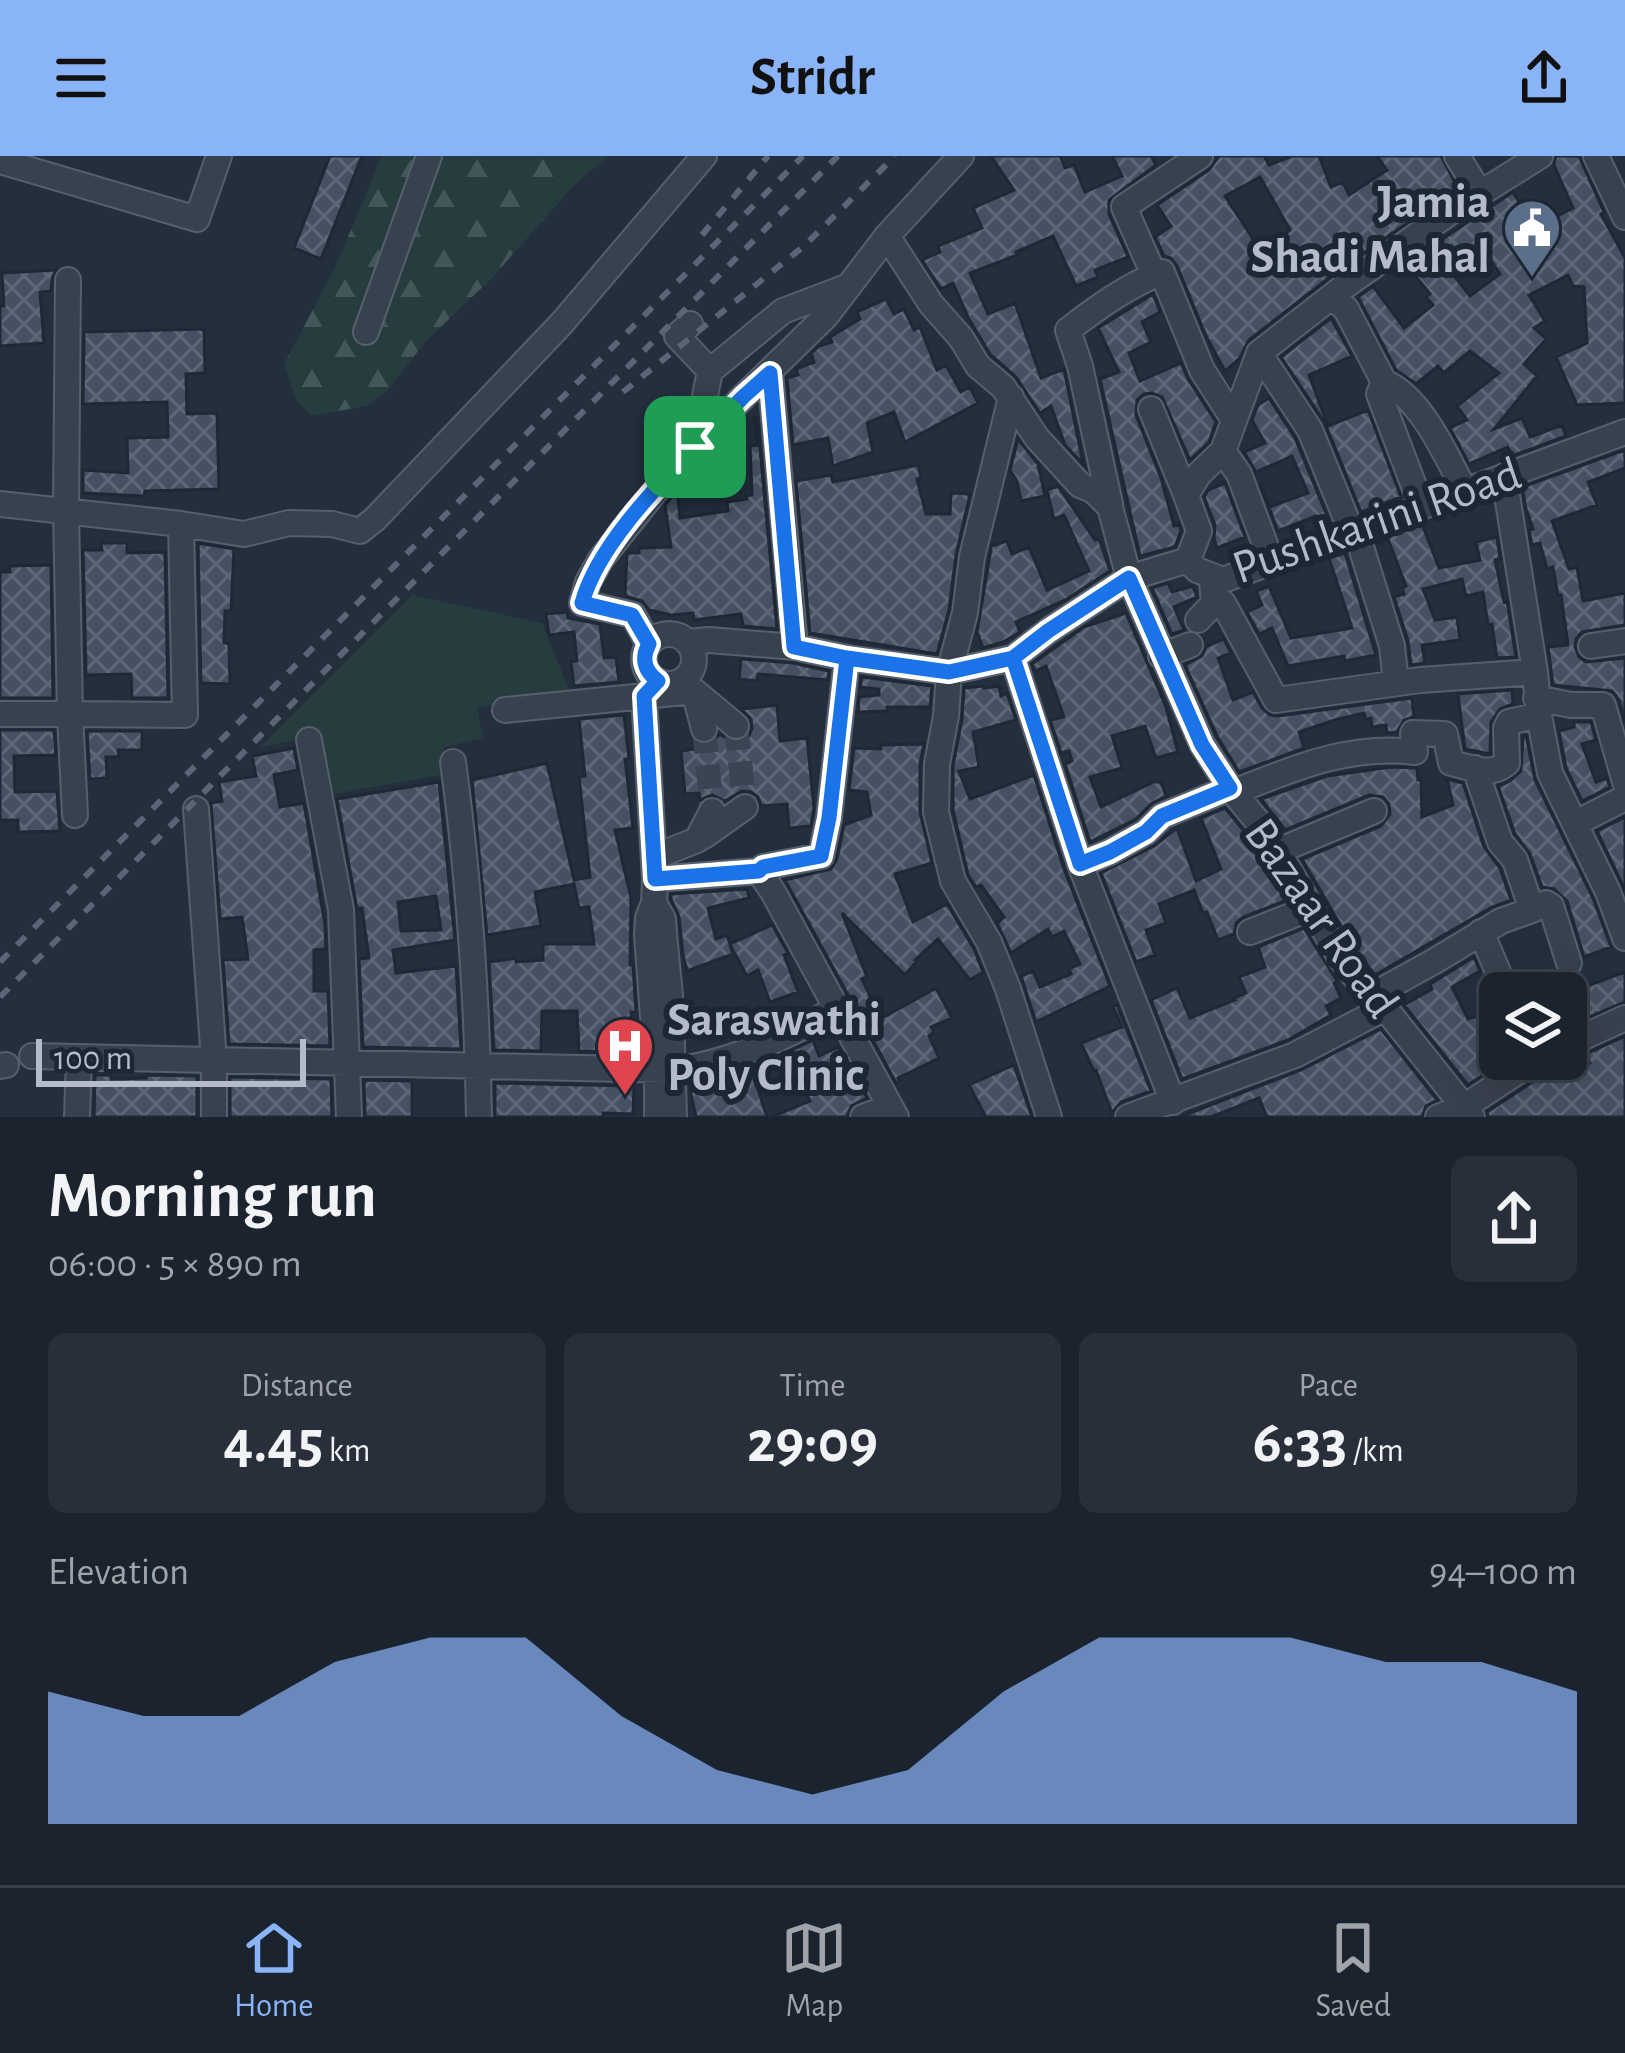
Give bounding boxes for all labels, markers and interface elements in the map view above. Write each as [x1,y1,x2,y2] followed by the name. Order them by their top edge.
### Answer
[48,45,114,111] icon: menu
[1511,45,1577,111] icon: share
[750,51,875,105] text: Stridr
[1251,179,1490,282] place label: Jamia Shadi Mahal
[1501,197,1563,279] public building icon: Jamia Shadi Mahal
[644,396,746,498] pin
[662,414,728,480] icon: arrive
[1227,450,1527,594] street label: Pushkarini Road
[1235,811,1406,1027] street label: Bazaar Road
[1479,972,1587,1080] map controls
[1479,972,1587,1080] button: layers
[667,997,881,1100] place label: Saraswathi Poly Clinic
[594,1015,656,1097] hospital icon: Saraswathi Poly Clinic
[36,1033,306,1086] scale bar
[54,1043,132,1076] text: 100 m
[1451,1156,1577,1282] button: share
[48,1163,377,1229] text: Morning run
[48,1245,302,1284] text: 06:00 · 5 × 890 m
[241,1370,353,1403] text: Distance
[780,1370,845,1403] text: Time
[1298,1370,1358,1403] text: Pace
[223,1413,323,1473] text: 4.45
[747,1413,878,1473] text: 29:09
[1253,1413,1347,1473] text: 6:33
[323,1435,370,1468] text: km
[1347,1435,1404,1468] text: /km
[48,1553,189,1592] text: Elevation
[1429,1553,1577,1592] text: 94–100 m
[234,1915,313,2027] tab: Home
[781,1915,847,2027] tab: Map
[1315,1915,1391,2027] tab: Saved

